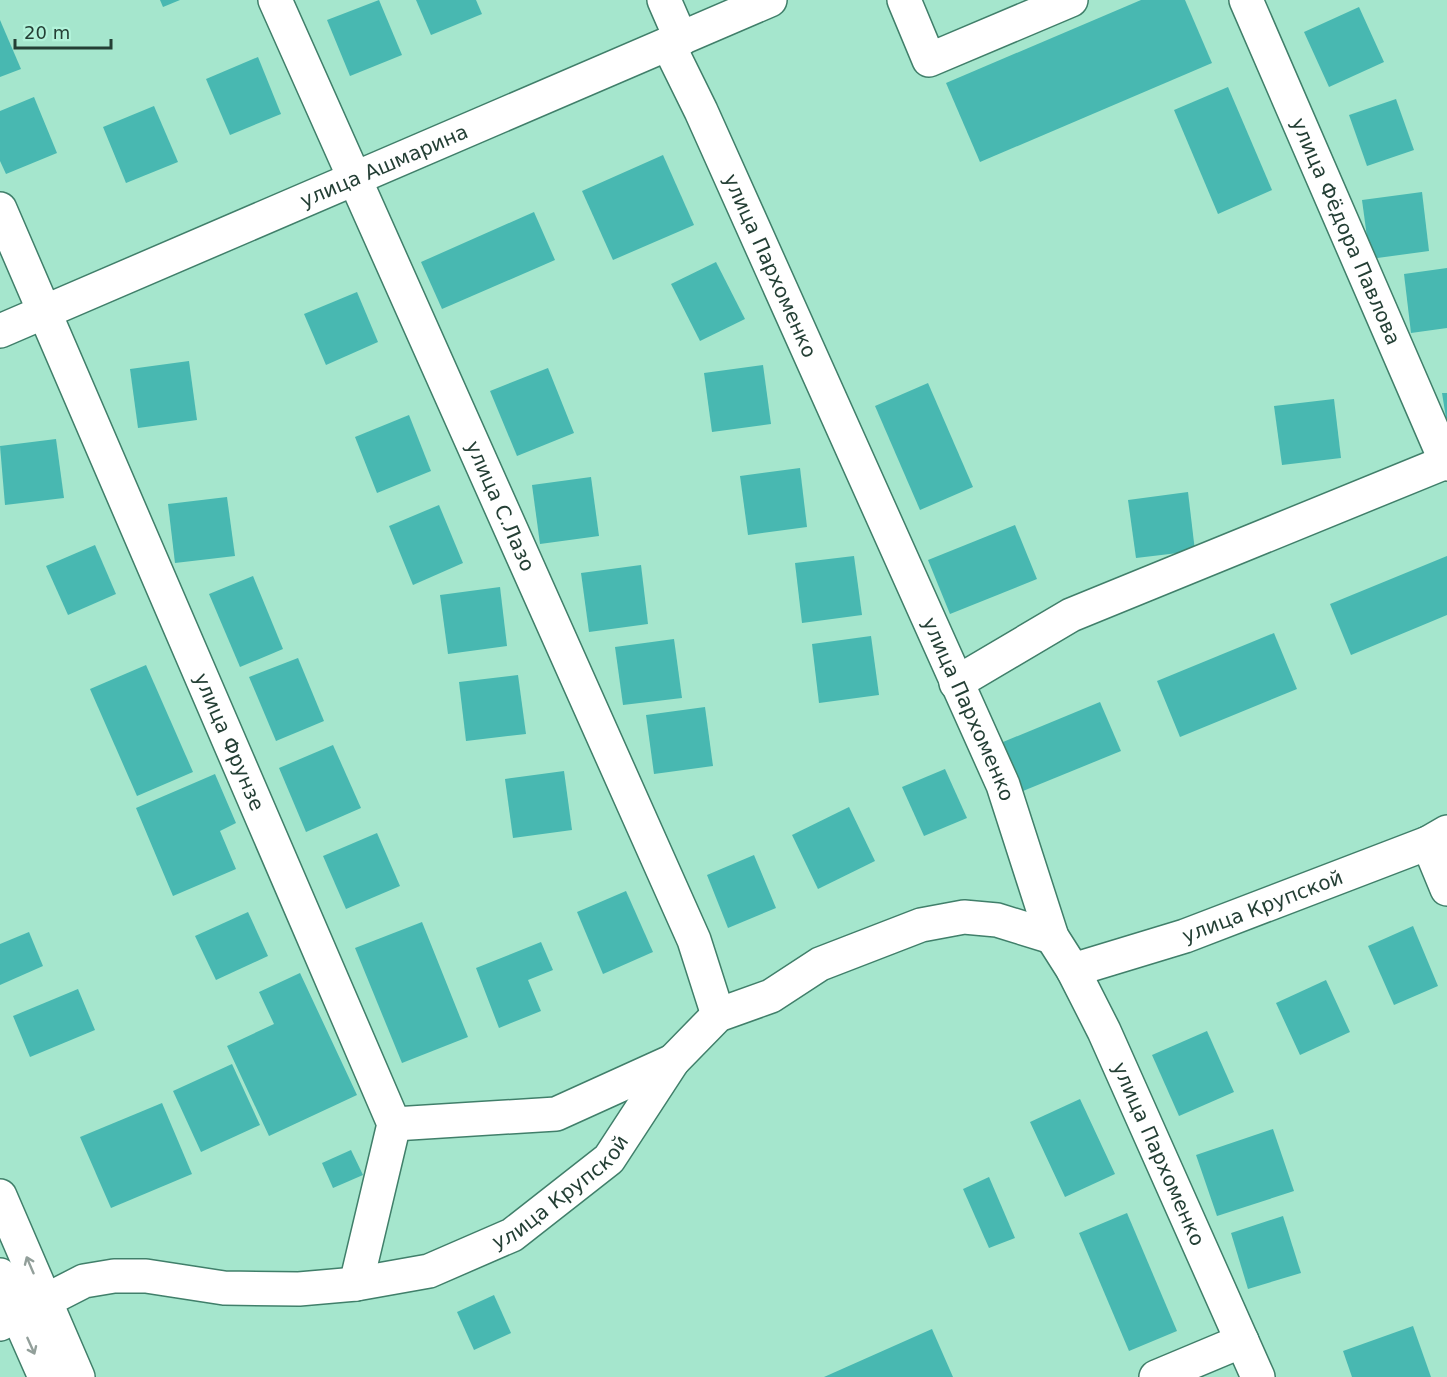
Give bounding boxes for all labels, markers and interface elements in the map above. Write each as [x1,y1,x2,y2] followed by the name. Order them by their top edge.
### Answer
[15,12,111,50] scale bar
[24,22,70,43] text: 20 m
[1286,114,1406,348] street label: улица Фёдора Павлова
[296,119,472,213] street label: улица Ашмарина
[719,170,822,361] street label: улица Пархоменко
[461,437,540,575] street label: улица С.Лазо
[917,613,1019,804] street label: улица Пархоменко
[189,669,270,814] street label: улица Фрунзе
[1179,865,1346,948] street label: улица Крупской
[1107,1058,1210,1250] street label: улица Пархоменко
[488,1130,633,1254] street label: улица Крупской
[24,1257,35,1275] one-way arrow
[26,1337,37,1355] one-way arrow

